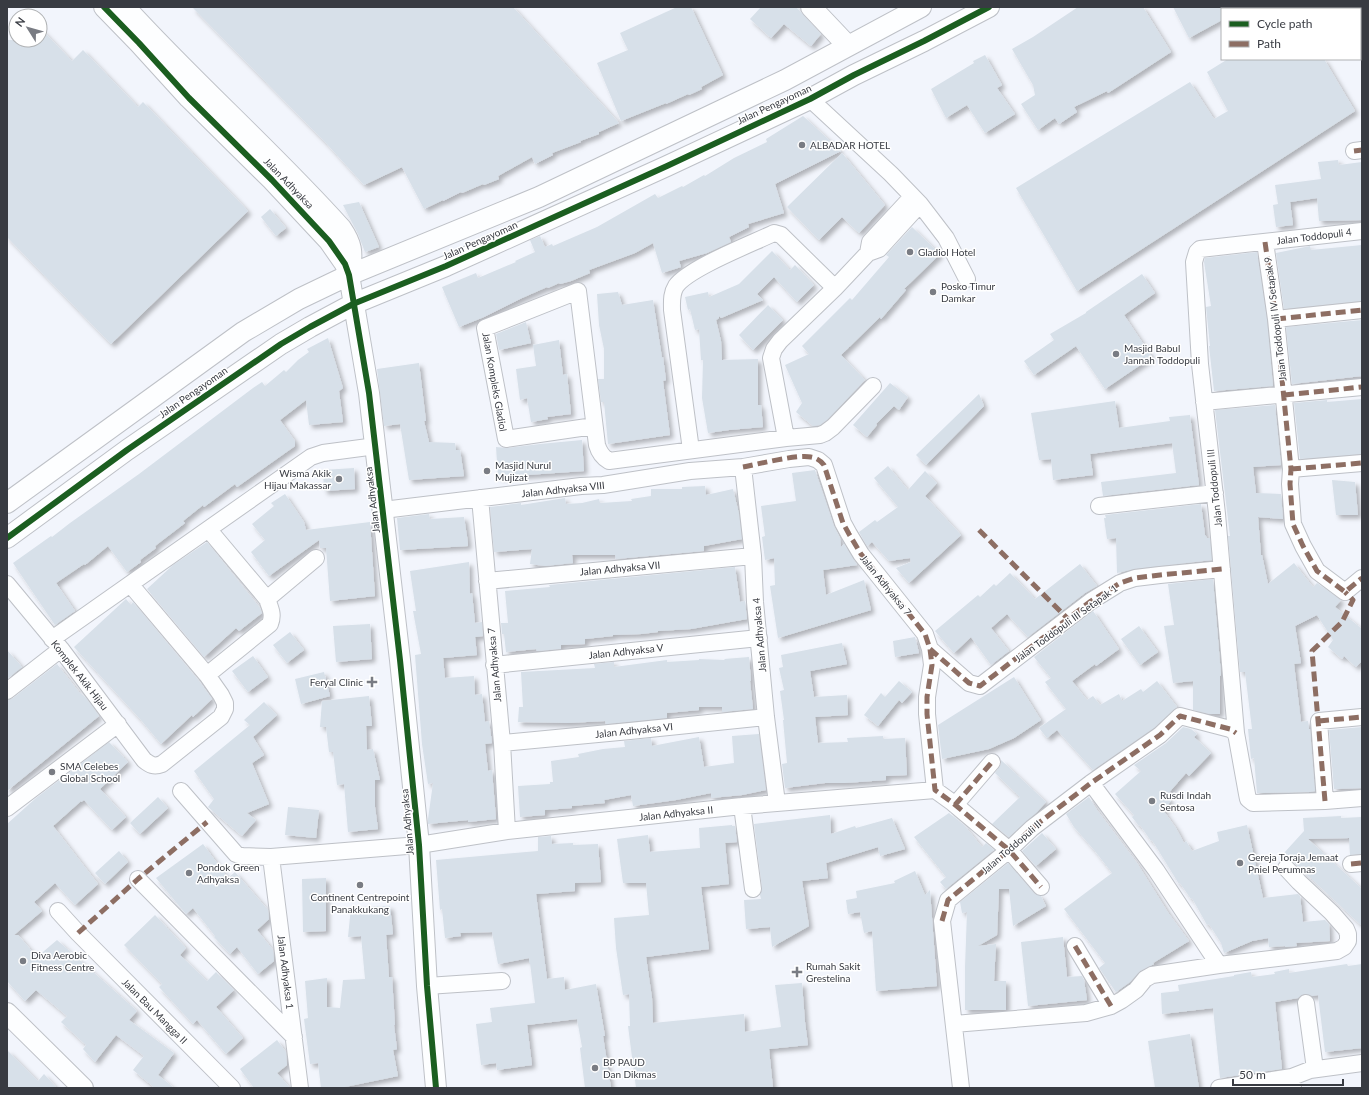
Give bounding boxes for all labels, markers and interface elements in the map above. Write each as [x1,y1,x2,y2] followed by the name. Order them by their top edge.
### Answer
[8,8,48,48] north arrow
[1221,8,1361,60] legend
[12,14,27,29] text: N
[1257,16,1312,31] text: Cycle path
[1257,36,1281,51] text: Path
[735,82,813,126] street label: Jalan Pengayoman
[810,139,890,151] place label: ALBADAR HOTEL
[797,140,807,150] marker: ALBADAR HOTEL
[262,155,316,211] street label: Jalan Adhyaksa
[441,218,519,262] street label: Jalan Pengayoman
[1276,225,1352,247] street label: Jalan Toddopuli 4
[918,246,975,258] place label: Gladiol Hotel
[905,247,915,257] marker: Gladiol Hotel
[1261,256,1289,382] street label: Jalan Toddopuli IV Setapak 9
[941,280,996,304] place label: Posko Timur Damkar
[928,287,938,297] marker: Posko Timur Damkar
[480,331,510,433] street label: Jalan Kompleks Gladiol
[1124,342,1200,366] place label: Masjid Babul Jannah Toddopuli
[1111,349,1121,359] marker: Masjid Babul Jannah Toddopuli
[157,364,229,420] street label: Jalan Pengayoman
[1204,448,1224,528] street label: Jalan Toddopuli III
[495,459,551,483] place label: Masjid Nurul Mujizat
[362,466,382,534] street label: Jalan Adhyaksa
[482,466,492,476] marker: Masjid Nurul Mujizat
[264,467,332,491] place label: Wisma Akik Hijau Makassar
[334,474,344,484] marker: Wisma Akik Hijau Makassar
[521,479,605,499] street label: Jalan Adhyaksa VIII
[858,552,914,618] street label: Jalan Adhyaksa 7
[579,559,661,577] street label: Jalan Adhyaksa VII
[1012,582,1120,664] street label: Jalan Toddopuli III Setapak 1
[750,597,768,673] street label: Jalan Adhyaksa 4
[485,627,503,703] street label: Jalan Adhyaksa 7
[49,638,111,712] street label: Komplek Akik Hijau
[588,641,664,661] street label: Jalan Adhyaksa V
[310,676,363,688] place label: Feryal Clinic
[366,676,378,688] marker: Feryal Clinic
[595,720,673,740] street label: Jalan Adhyaksa VI
[60,760,120,784] place label: SMA Celebes Global School
[47,767,57,777] marker: SMA Celebes Global School
[398,788,416,856] street label: Jalan Adhyaksa
[1160,789,1211,813] place label: Rusdi Indah Sentosa
[1147,796,1157,806] marker: Rusdi Indah Sentosa
[638,803,714,823] street label: Jalan Adhyaksa II
[979,818,1043,876] street label: Jalan Toddopuli II
[1248,851,1339,875] place label: Gereja Toraja Jemaat Pniel Perumnas
[1235,858,1245,868] marker: Gereja Toraja Jemaat Pniel Perumnas
[197,861,260,885] place label: Pondok Green Adhyaksa
[184,868,194,878] marker: Pondok Green Adhyaksa
[355,880,365,890] marker: Continent Centrepoint Panakkukang
[311,891,410,915] place label: Continent Centrepoint Panakkukang
[275,934,297,1010] street label: Jalan Adhyaksa 1
[31,949,94,973] place label: Diva Aerobic Fitness Centre
[18,956,28,966] marker: Diva Aerobic Fitness Centre
[806,960,861,984] place label: Rumah Sakit Grestelina
[791,966,803,978] marker: Rumah Sakit Grestelina
[120,976,190,1046] street label: Jalan Bau Mangga II
[603,1056,656,1080] place label: BP PAUD Dan Dikmas
[1233,1061,1343,1087] scale bar
[590,1063,600,1073] marker: BP PAUD Dan Dikmas
[1239,1067,1266,1082] text: 50 m

